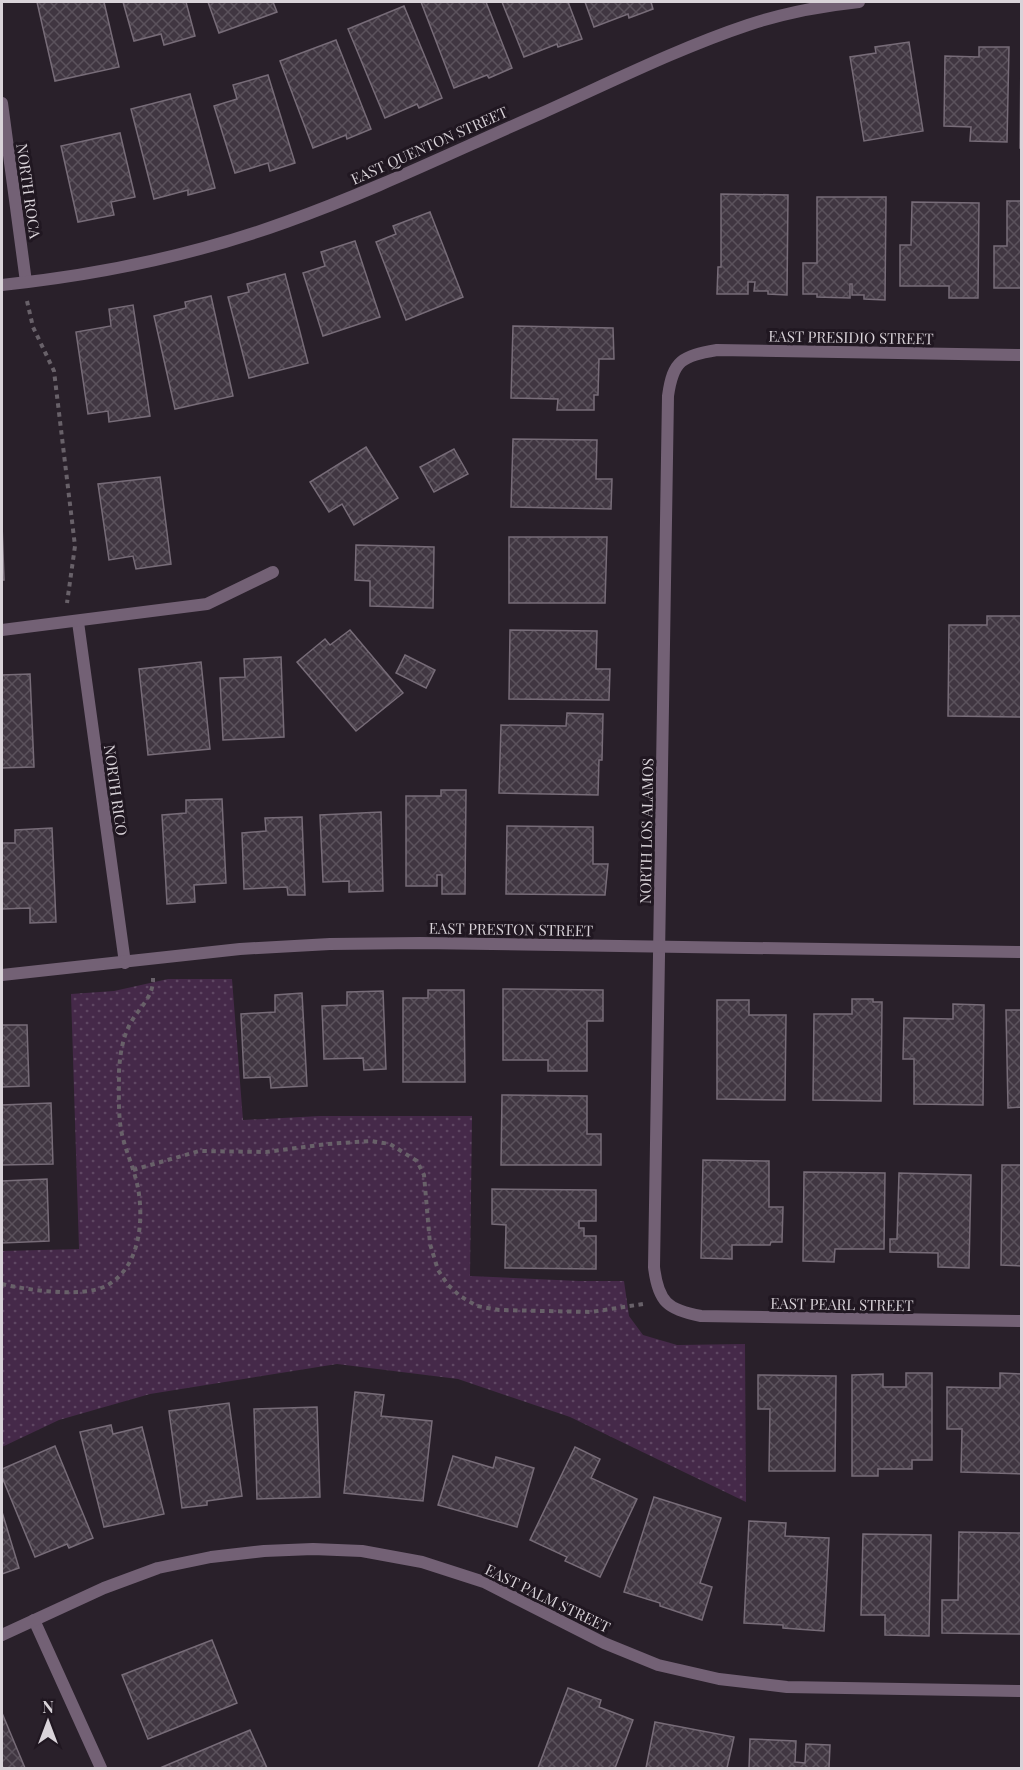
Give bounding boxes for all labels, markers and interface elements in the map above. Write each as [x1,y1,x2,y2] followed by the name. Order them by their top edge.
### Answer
[347,101,511,189] street label: EAST QUENTON STREET
[12,142,46,241] street label: NORTH ROCA
[768,326,934,348] street label: EAST PRESIDIO STREET
[100,743,132,837] street label: NORTH RICO
[635,758,657,904] street label: NORTH LOS ALAMOS
[429,918,593,940] street label: EAST PRESTON STREET
[770,1293,914,1315] street label: EAST PEARL STREET
[482,1559,614,1637] street label: EAST PALM STREET
[18,1692,78,1752] north arrow
[42,1696,54,1717] text: N

